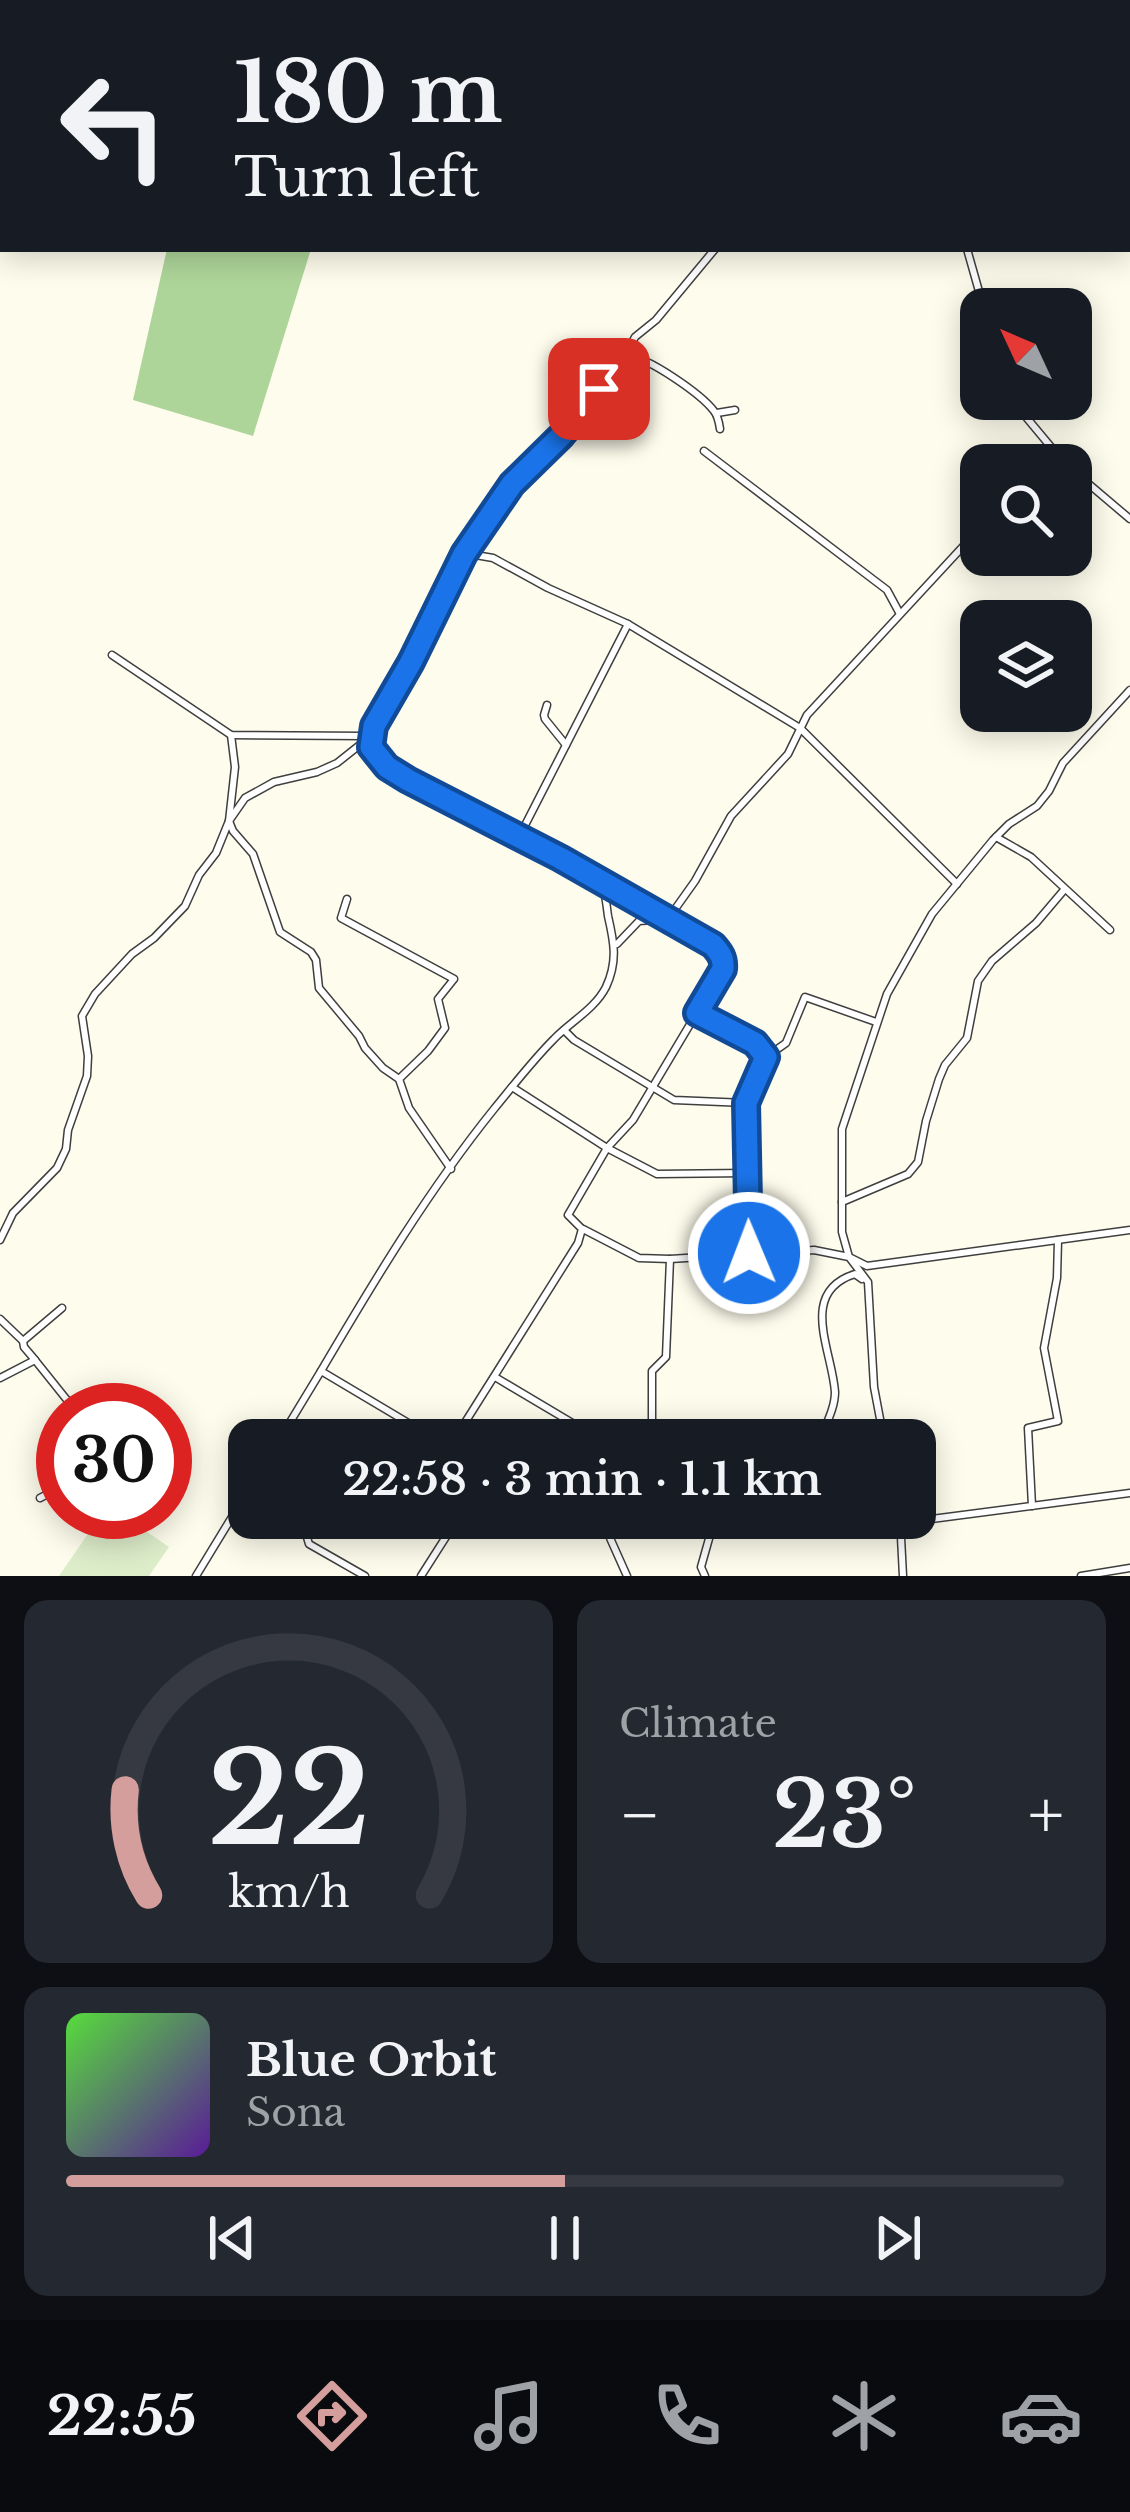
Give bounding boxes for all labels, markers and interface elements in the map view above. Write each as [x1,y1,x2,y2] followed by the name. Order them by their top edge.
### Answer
[234,41,503,145] text: 180 m
[36,48,192,204] icon: left
[234,144,480,211] text: Turn left
[960,288,1092,420] north arrow
[960,288,1092,732] map controls
[548,338,650,440] pin
[566,356,632,422] icon: arrive
[960,444,1092,576] button: search
[960,600,1092,732] button: layers
[686,1190,812,1316] position arrow
[36,1383,192,1539] speed limit sign: 30
[342,1451,822,1507] text: 22:58 · 3 min · 1.1 km
[619,1699,777,1748] text: Climate
[207,1723,370,1878] text: 22
[772,1760,917,1871] text: 23°
[619,1774,661,1856] text: −
[1028,1774,1064,1856] text: +
[228,1864,349,1918] text: km/h
[246,2032,496,2088] text: Blue Orbit
[246,2088,345,2137] text: Sona
[199,2205,265,2271] icon: previous
[532,2205,598,2271] icon: pause
[865,2205,931,2271] icon: next
[290,2374,374,2458] icon: directions
[467,2374,551,2458] icon: music
[645,2374,729,2458] icon: phone
[822,2374,906,2458] icon: climate
[999,2374,1083,2458] icon: car
[47,2383,197,2450] text: 22:55

